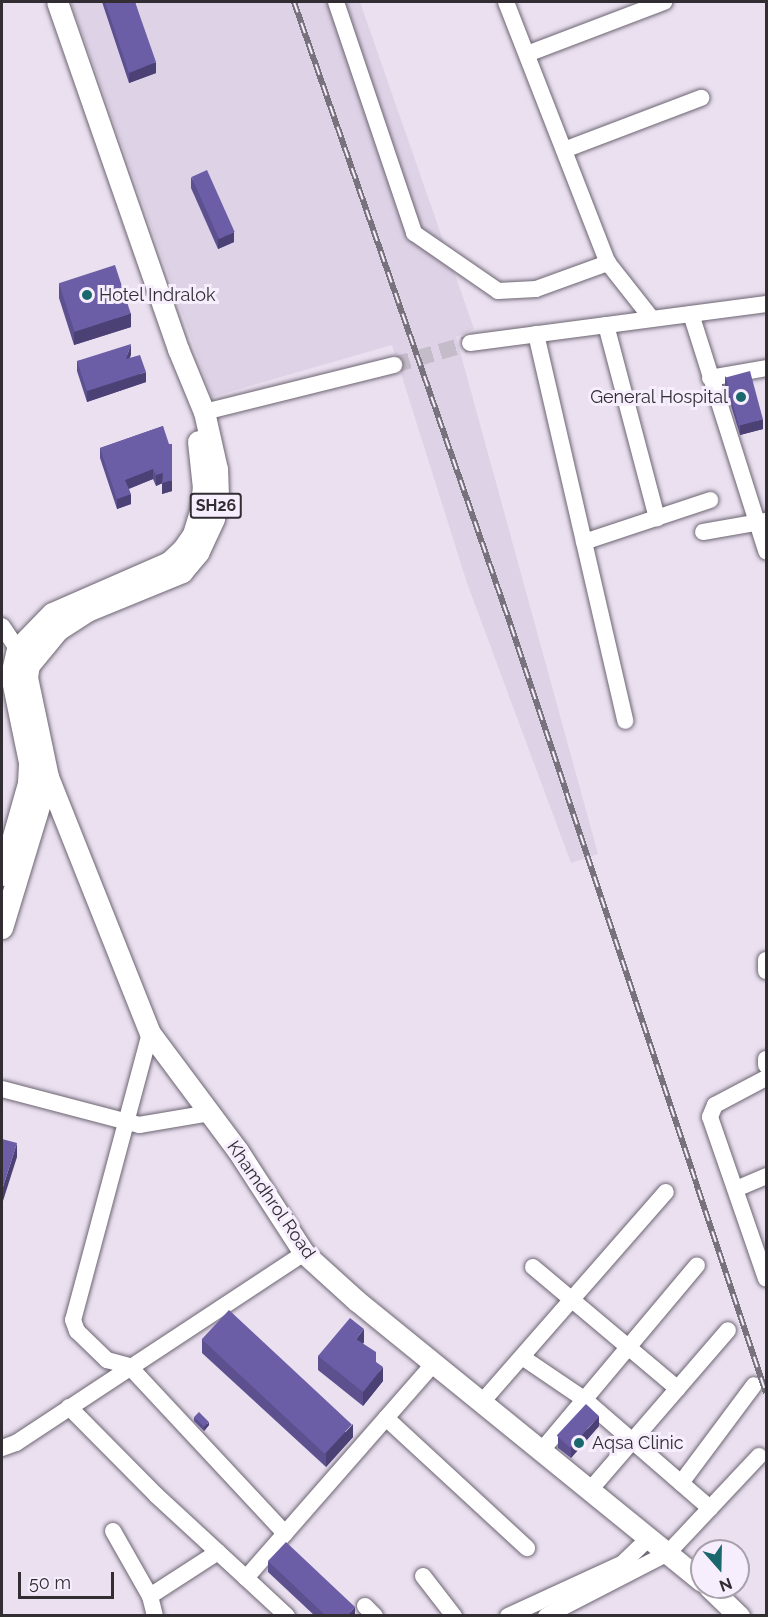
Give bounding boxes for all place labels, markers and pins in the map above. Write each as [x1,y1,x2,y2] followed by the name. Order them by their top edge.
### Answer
[99,284,216,306] place label: Hotel Indralok
[80,288,94,302] marker: Hotel Indralok
[590,386,728,408] place label: General Hospital
[732,388,750,406] marker: General Hospital
[592,1432,684,1454] place label: Aqsa Clinic
[570,1434,588,1452] marker: Aqsa Clinic

